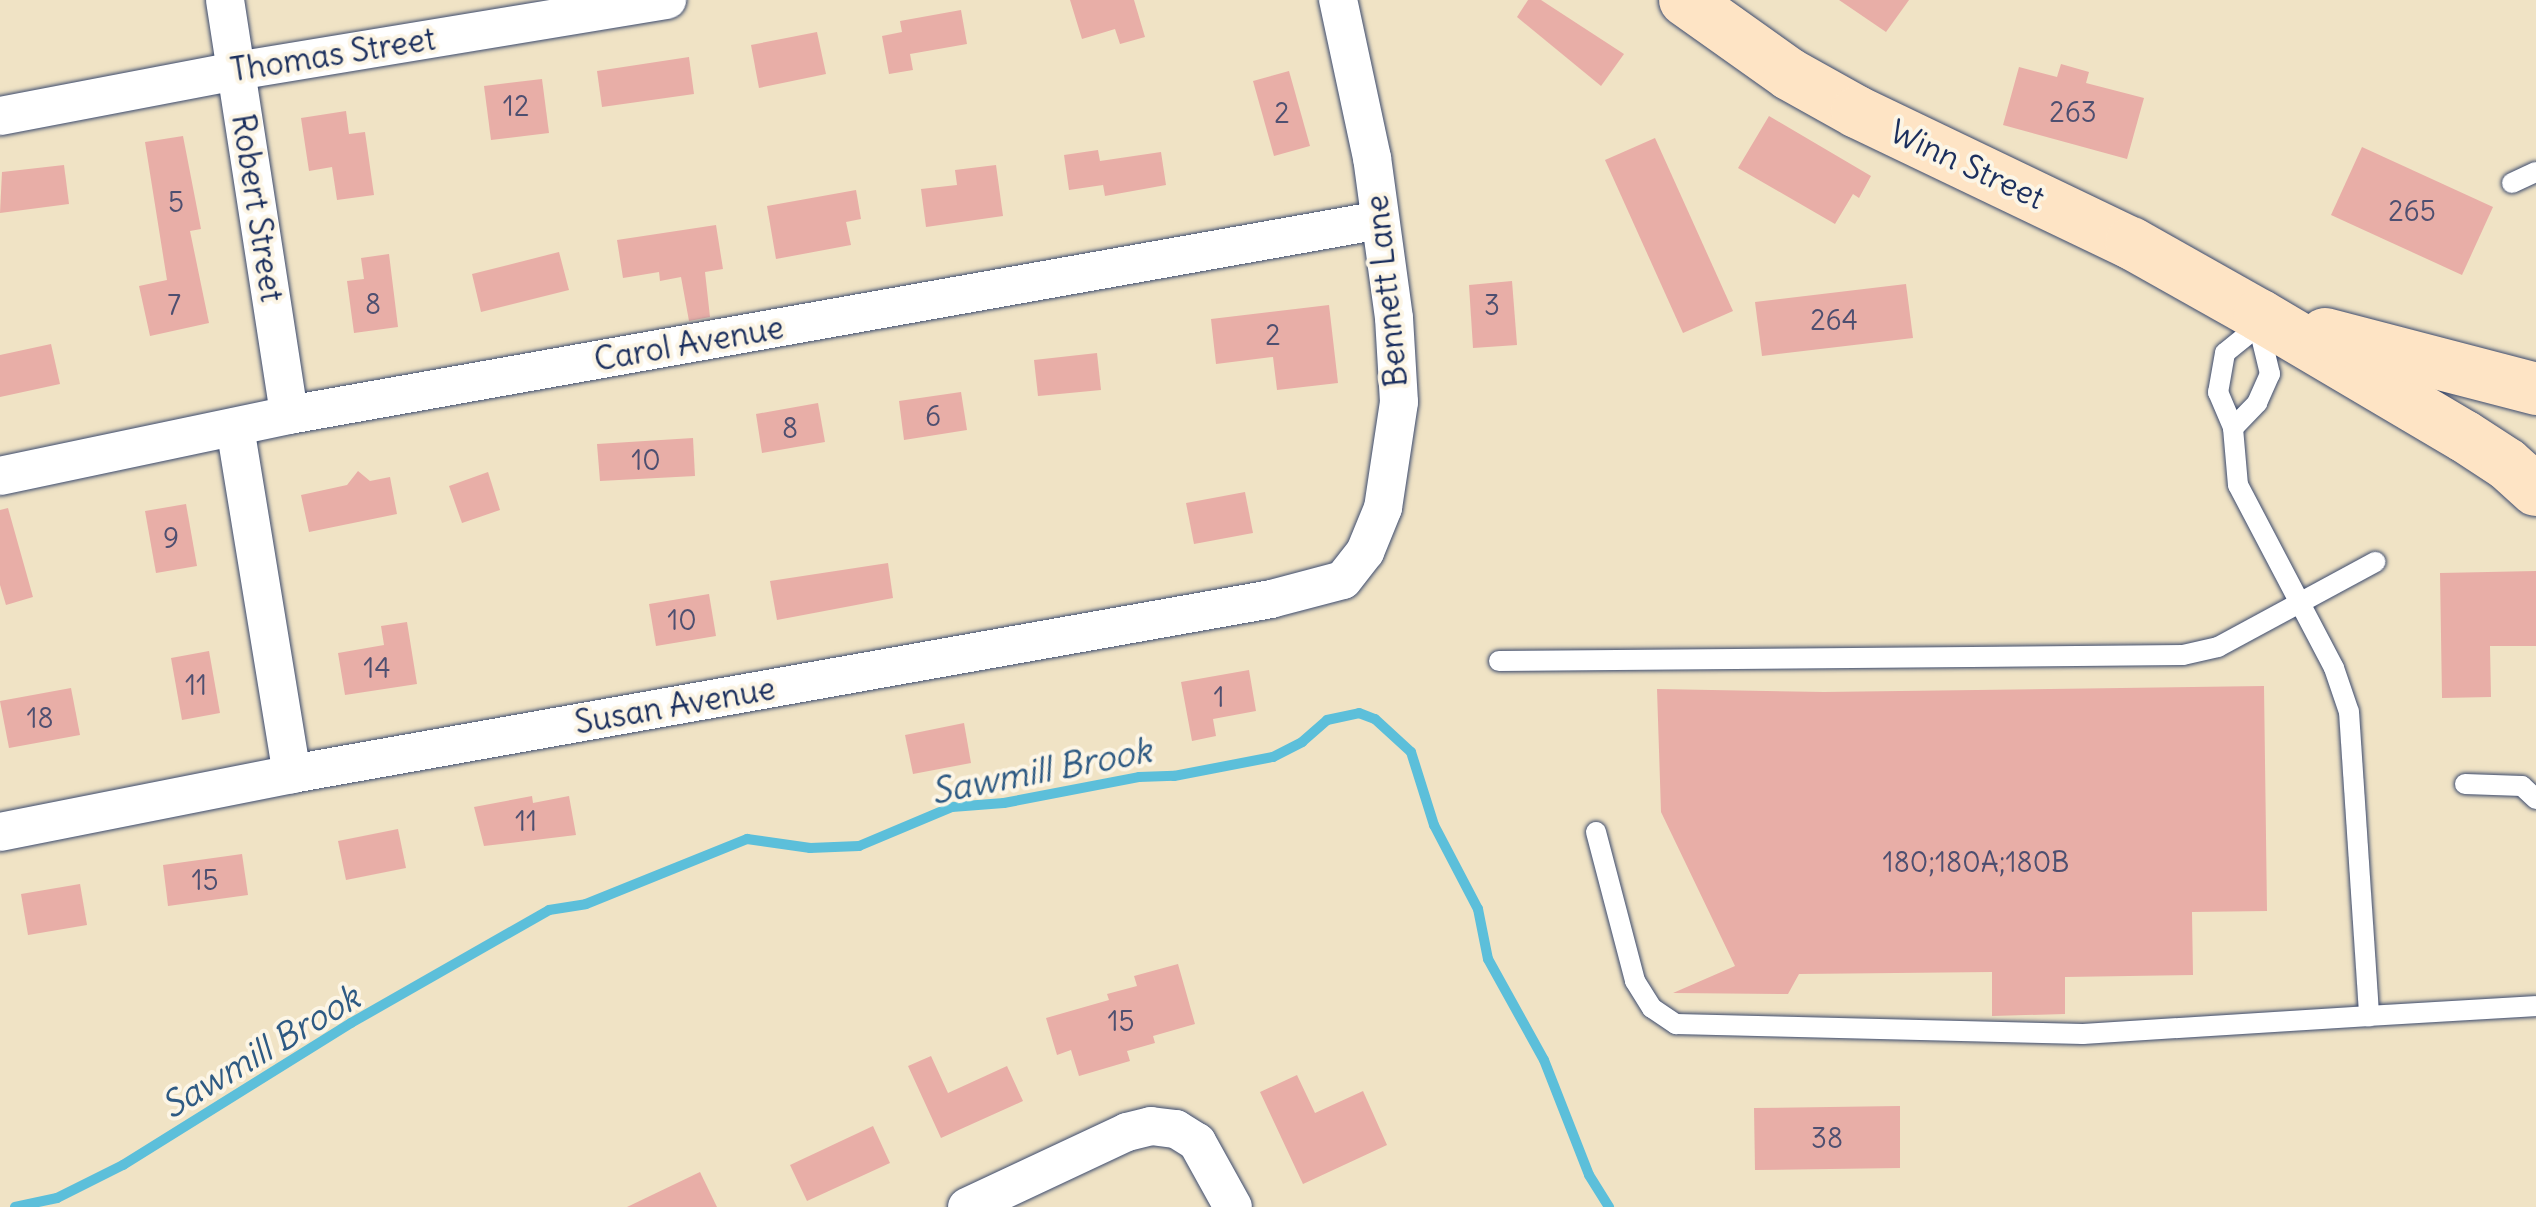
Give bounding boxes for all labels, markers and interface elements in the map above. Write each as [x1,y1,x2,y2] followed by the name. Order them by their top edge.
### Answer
[228,20,438,90] street label: Thomas Street
[503,89,529,123] house number: 12
[2049,95,2097,129] house number: 263
[1274,96,1290,130] house number: 2
[223,111,291,305] street label: Robert Street
[1884,112,2050,218] street label: Winn Street
[168,185,184,219] house number: 5
[1358,193,1416,389] street label: Bennett Lane
[2388,194,2436,228] house number: 265
[365,287,381,321] house number: 8
[167,288,181,322] house number: 7
[1484,288,1500,322] house number: 3
[1810,303,1858,337] house number: 264
[591,308,787,380] street label: Carol Avenue
[1265,318,1281,352] house number: 2
[925,399,941,433] house number: 6
[782,411,798,445] house number: 8
[631,443,661,477] house number: 10
[163,521,179,555] house number: 9
[667,603,697,637] house number: 10
[363,651,391,685] house number: 14
[185,668,207,702] house number: 11
[572,669,778,743] street label: Susan Avenue
[1213,680,1225,714] house number: 1
[26,701,54,735] house number: 18
[927,728,1155,812] water label: Sawmill Brook
[515,804,537,838] house number: 11
[1883,845,2069,879] house number: 180;180A;180B
[191,863,219,897] house number: 15
[153,975,367,1127] water label: Sawmill Brook
[1107,1004,1135,1038] house number: 15
[1811,1121,1843,1155] house number: 38

